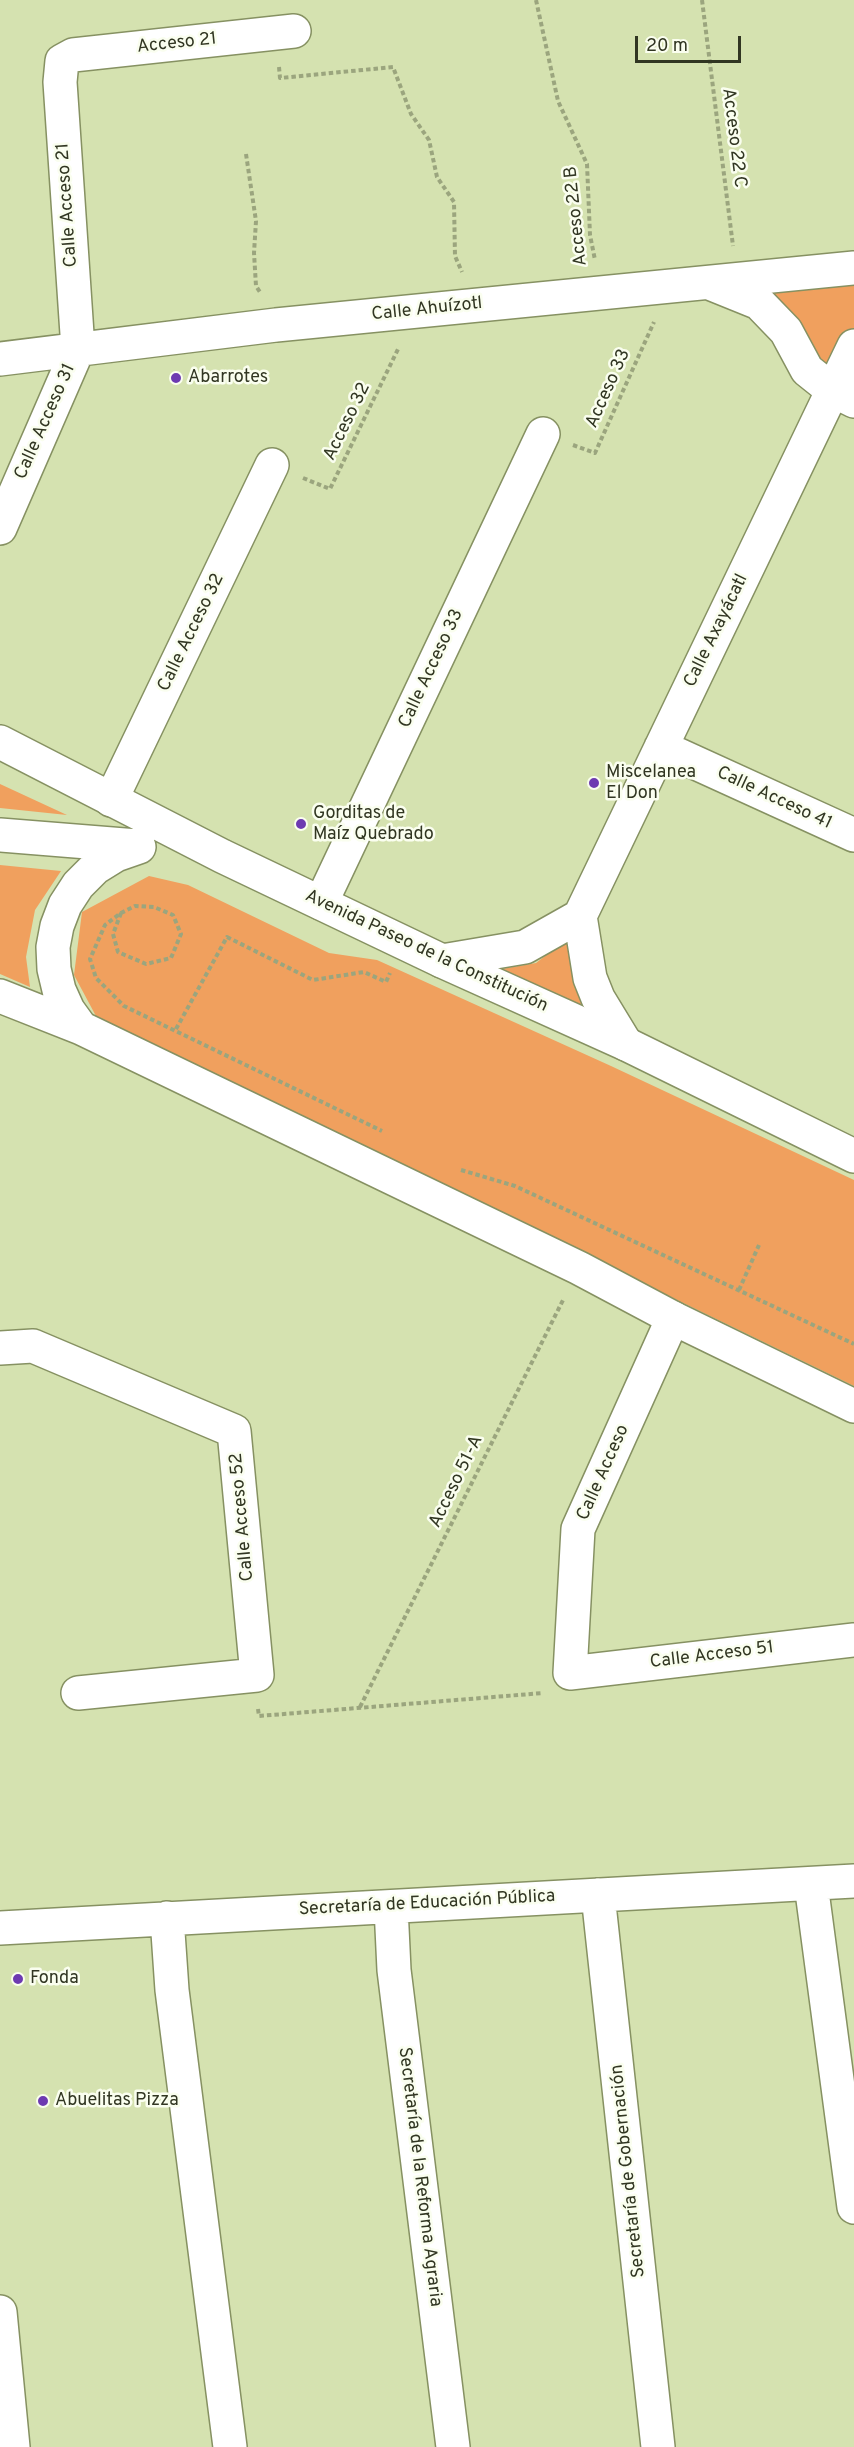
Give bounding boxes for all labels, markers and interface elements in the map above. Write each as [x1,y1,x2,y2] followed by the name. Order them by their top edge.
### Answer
[638,24,744,62] scale bar
[136,29,218,59] street label: Acceso 21
[646,35,688,58] text: 20 m
[716,87,750,189] street label: Acceso 22 C
[53,142,83,268] street label: Calle Acceso 21
[561,165,593,267] street label: Acceso 22 B
[370,293,484,327] street label: Calle Ahuízotl
[582,346,636,432] street label: Acceso 33
[11,361,81,483] street label: Calle Acceso 31
[188,367,268,389] place label: Abarrotes
[169,371,183,385] marker: Abarrotes
[320,380,376,464] street label: Acceso 32
[154,571,230,695] street label: Calle Acceso 32
[680,571,754,691] street label: Calle Axayácatl
[395,606,469,732] street label: Calle Acceso 33
[606,762,696,804] place label: Miscelanea El Don
[713,763,835,835] street label: Calle Acceso 41
[587,776,601,790] marker: Miscelanea El Don
[313,803,434,846] place label: Gorditas de Maíz Quebrado
[294,817,308,831] marker: Gorditas de Maíz Quebrado
[301,886,551,1018] street label: Avenida Paseo de la Constitución
[573,1422,635,1524] street label: Calle Acceso
[425,1432,489,1532] street label: Acceso 51-A
[227,1452,259,1582] street label: Calle Acceso 52
[649,1638,775,1674] street label: Calle Acceso 51
[298,1886,556,1922] street label: Secretaría de Educación Pública
[30,1968,79,1990] place label: Fonda
[11,1972,25,1986] marker: Fonda
[392,2046,446,2308] street label: Secretaría de la Reforma Agraria
[607,2063,651,2279] street label: Secretaría de Gobernación
[55,2090,179,2112] place label: Abuelitas Pizza
[36,2094,50,2108] marker: Abuelitas Pizza

